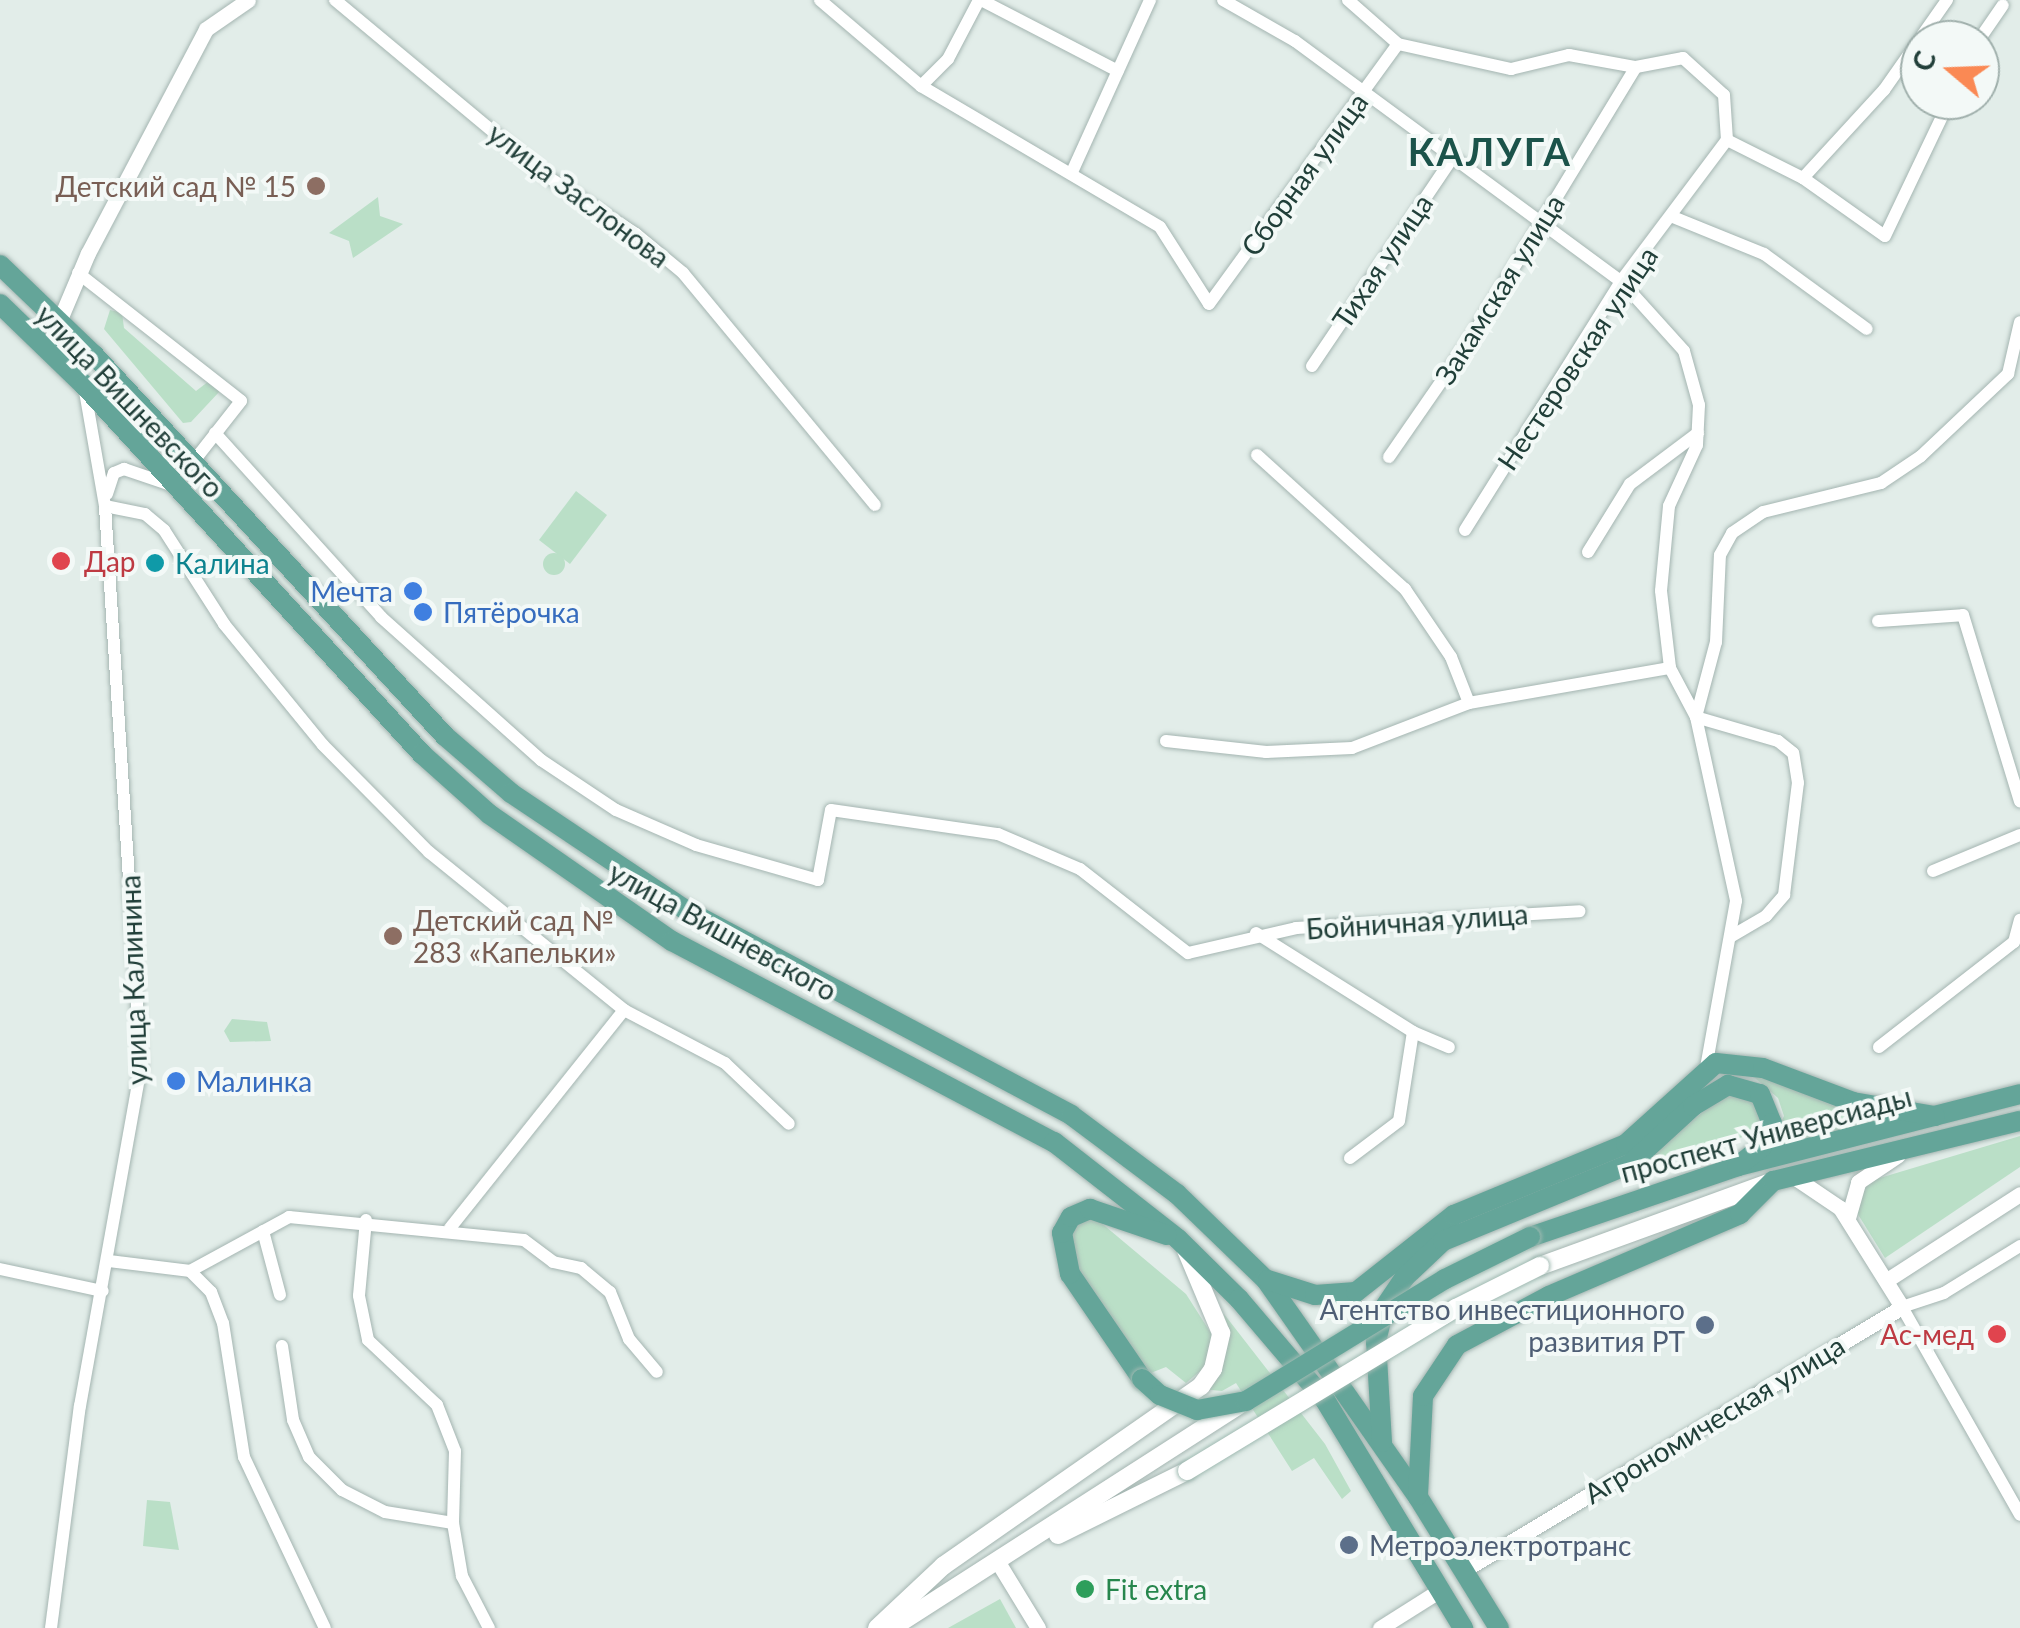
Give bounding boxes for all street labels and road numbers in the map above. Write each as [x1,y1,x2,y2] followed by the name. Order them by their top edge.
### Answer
[1234,86,1374,262] street label: Сборная улица
[482,116,676,274] street label: улица Заслонова
[1325,187,1439,335] street label: Тихая улица
[1427,188,1571,390] street label: Закамская улица
[1490,240,1664,476] street label: Нестеровская улица
[29,298,231,504] street label: улица Вишневского
[603,854,843,1008] street label: улица Вишневского
[113,874,153,1086] street label: улица Калинина
[1305,896,1529,946] street label: Бойничная улица
[1617,1079,1915,1189] street label: проспект Универсиады
[1578,1328,1850,1510] street label: Агрономическая улица

